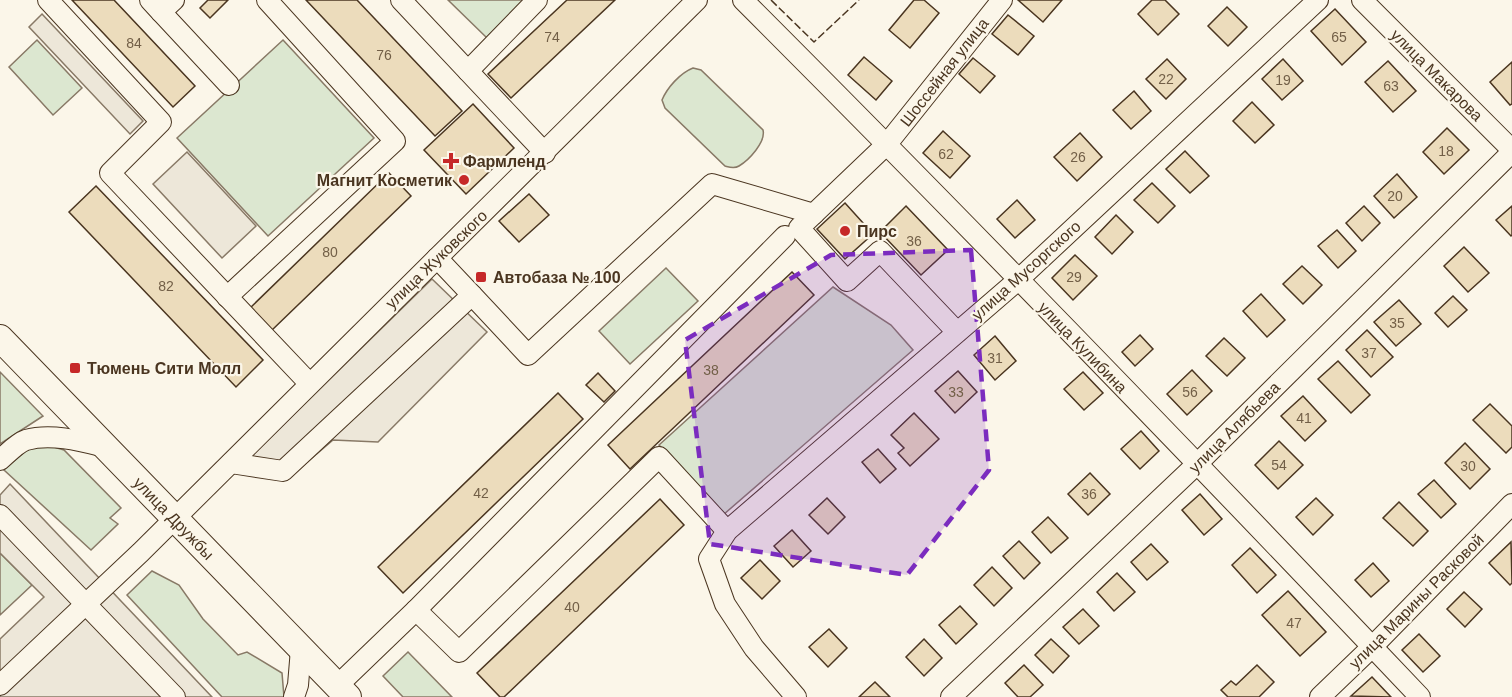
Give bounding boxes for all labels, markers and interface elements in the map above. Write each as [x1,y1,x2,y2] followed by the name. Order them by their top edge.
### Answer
[897,15,992,130] street label: Шоссейная улица
[1387,26,1486,125] street label: улица Макарова
[544,29,560,45] house number: 74
[1331,29,1347,45] house number: 65
[126,35,142,51] house number: 84
[376,47,392,63] house number: 76
[1158,71,1174,87] house number: 22
[1275,72,1291,88] house number: 19
[1383,78,1399,94] house number: 63
[1438,143,1454,159] house number: 18
[938,146,954,162] house number: 62
[1070,149,1086,165] house number: 26
[463,153,546,170] place label: Фармленд
[444,154,458,168] marker: Фармленд
[317,172,453,189] place label: Магнит Косметик
[457,173,471,187] marker: Магнит Косметик
[1387,188,1403,204] house number: 20
[382,207,490,312] street label: улица Жуковского
[969,217,1084,323] street label: улица Мусоргского
[857,223,897,240] place label: Пирс
[838,224,852,238] marker: Пирс
[906,233,922,249] house number: 36
[322,244,338,260] house number: 80
[493,269,621,286] place label: Автобаза № 100
[1066,269,1082,285] house number: 29
[474,270,488,284] marker: Автобаза № 100
[158,278,174,294] house number: 82
[1035,298,1130,396] street label: улица Кулибина
[1389,315,1405,331] house number: 35
[1361,345,1377,361] house number: 37
[987,350,1003,366] house number: 31
[87,360,241,377] place label: Тюмень Сити Молл
[68,361,82,375] marker: Тюмень Сити Молл
[703,362,719,378] house number: 38
[1186,379,1283,476] street label: улица Алябьева
[948,384,964,400] house number: 33
[1182,384,1198,400] house number: 56
[1296,410,1312,426] house number: 41
[1271,457,1287,473] house number: 54
[1460,458,1476,474] house number: 30
[130,474,217,563] street label: улица Дружбы
[473,485,489,501] house number: 42
[1081,486,1097,502] house number: 36
[1346,531,1487,672] street label: улица Марины Расковой
[564,599,580,615] house number: 40
[1286,615,1302,631] house number: 47

